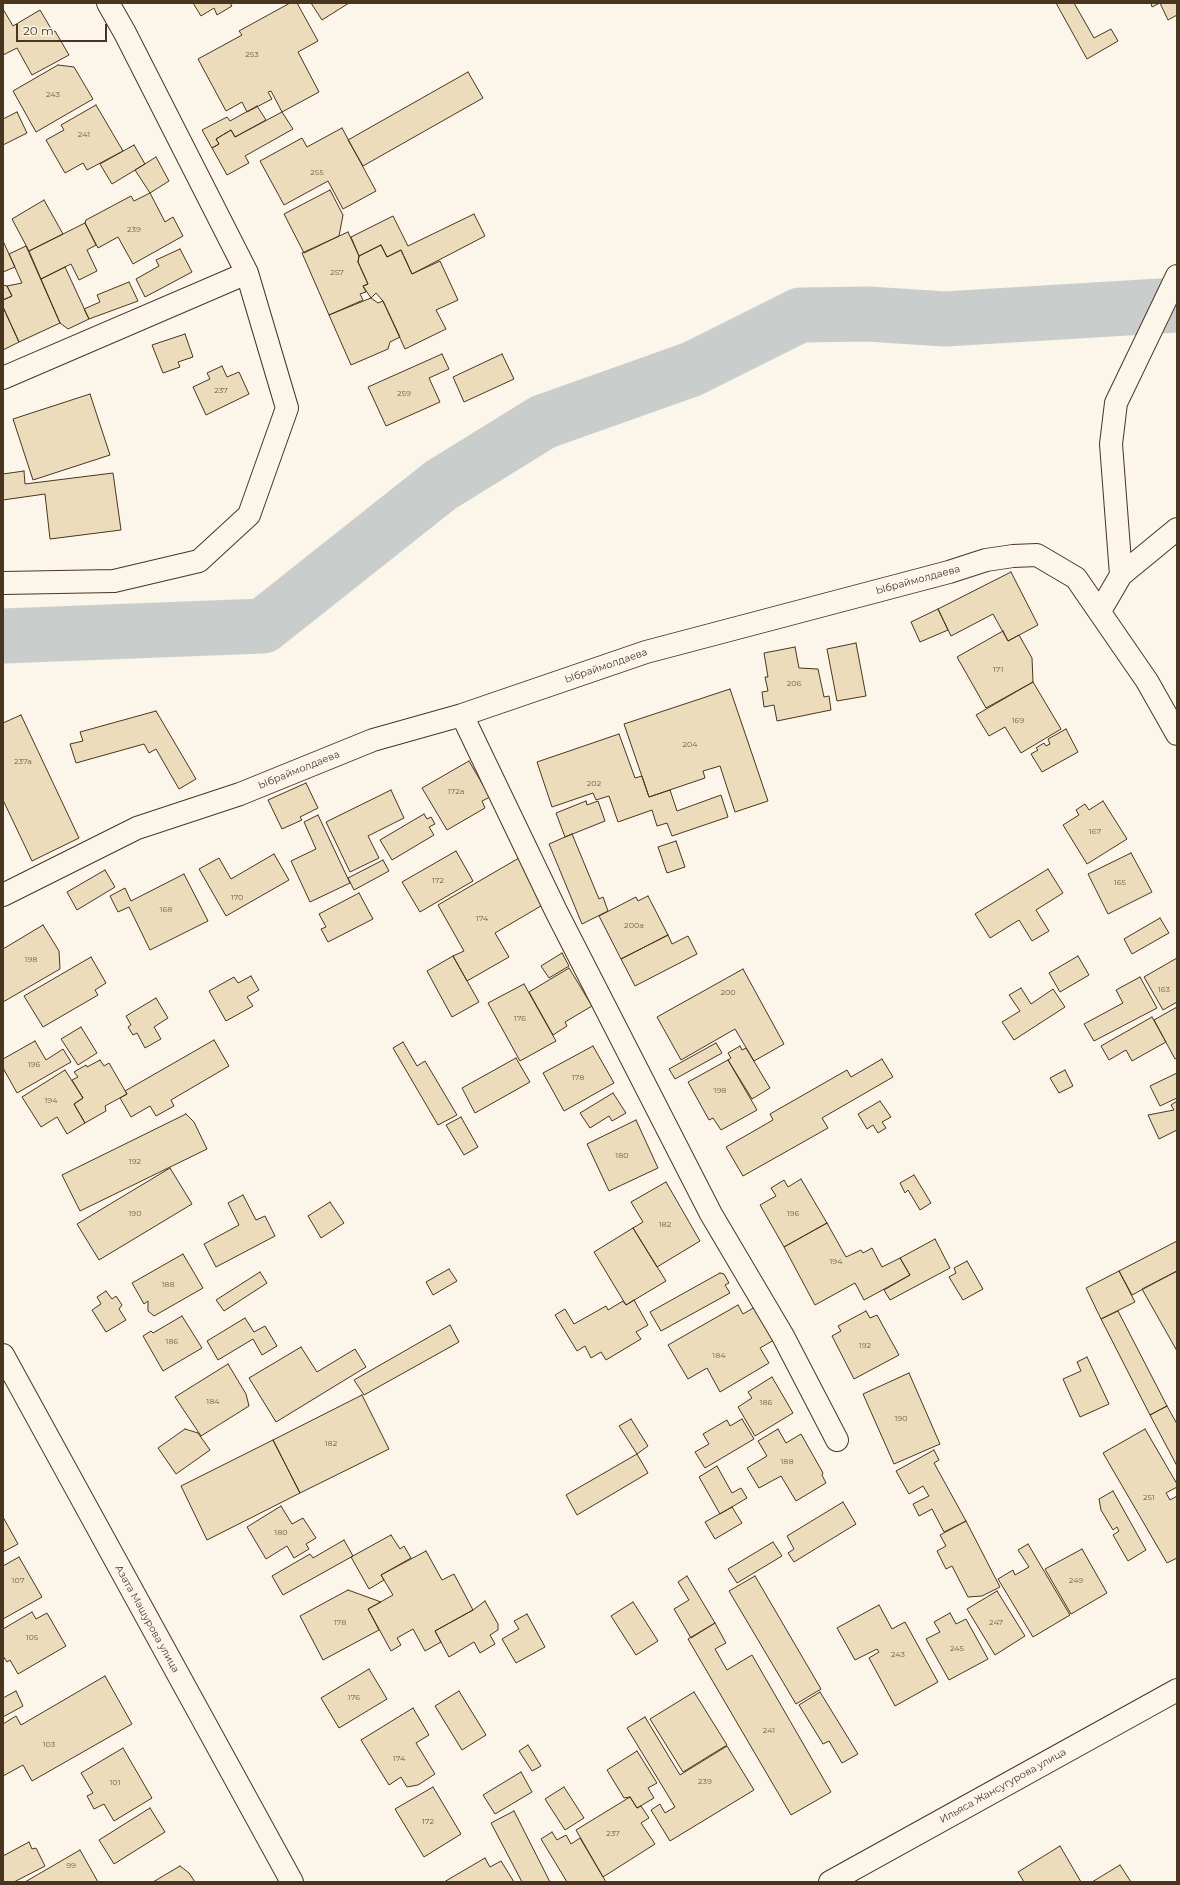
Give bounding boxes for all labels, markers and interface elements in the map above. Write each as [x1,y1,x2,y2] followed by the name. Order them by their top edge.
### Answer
[18,16,109,42] scale bar
[23,23,54,38] text: 20 m
[245,50,259,60] house number: 253
[46,90,60,100] house number: 243
[78,130,90,140] house number: 241
[310,168,324,178] house number: 255
[127,225,141,235] house number: 239
[330,268,344,278] house number: 257
[214,386,228,396] house number: 237
[397,389,411,399] house number: 259
[874,563,962,597] street label: Ыбраймолдаева
[563,646,649,686] street label: Ыбраймолдаева
[993,665,1003,675] house number: 171
[787,679,801,689] house number: 206
[1012,716,1024,726] house number: 169
[682,740,698,750] house number: 204
[256,748,342,792] street label: Ыбраймолдаева
[14,757,32,767] house number: 237а
[587,779,601,789] house number: 202
[448,787,464,797] house number: 172а
[1089,827,1101,837] house number: 167
[432,876,444,886] house number: 172
[1114,878,1126,888] house number: 165
[231,893,243,903] house number: 170
[160,905,172,915] house number: 168
[476,914,488,924] house number: 174
[624,921,644,931] house number: 200а
[25,955,37,965] house number: 198
[1158,985,1170,995] house number: 163
[720,988,736,998] house number: 200
[514,1014,526,1024] house number: 176
[28,1060,40,1070] house number: 196
[572,1073,584,1083] house number: 178
[714,1086,726,1096] house number: 198
[44,1096,58,1106] house number: 194
[615,1151,629,1161] house number: 180
[129,1157,141,1167] house number: 192
[128,1209,142,1219] house number: 190
[787,1209,799,1219] house number: 196
[659,1220,671,1230] house number: 182
[829,1257,843,1267] house number: 194
[161,1280,175,1290] house number: 188
[166,1337,178,1347] house number: 186
[859,1341,871,1351] house number: 192
[712,1351,726,1361] house number: 184
[206,1397,220,1407] house number: 184
[760,1398,772,1408] house number: 186
[894,1414,908,1424] house number: 190
[325,1439,337,1449] house number: 182
[780,1457,794,1467] house number: 188
[1143,1493,1155,1503] house number: 251
[274,1528,288,1538] house number: 180
[112,1563,182,1675] street label: Азата Машурова улица
[12,1576,24,1586] house number: 107
[1069,1576,1083,1586] house number: 249
[334,1618,346,1628] house number: 178
[989,1618,1003,1628] house number: 247
[26,1633,38,1643] house number: 105
[950,1644,964,1654] house number: 245
[891,1650,905,1660] house number: 243
[348,1693,360,1703] house number: 176
[763,1726,775,1736] house number: 241
[43,1740,55,1750] house number: 103
[938,1746,1068,1826] street label: Ильяса Жансугурова улица
[393,1754,405,1764] house number: 174
[698,1777,712,1787] house number: 239
[109,1778,121,1788] house number: 101
[422,1817,434,1827] house number: 172
[606,1829,620,1839] house number: 237
[66,1861,76,1871] house number: 99

